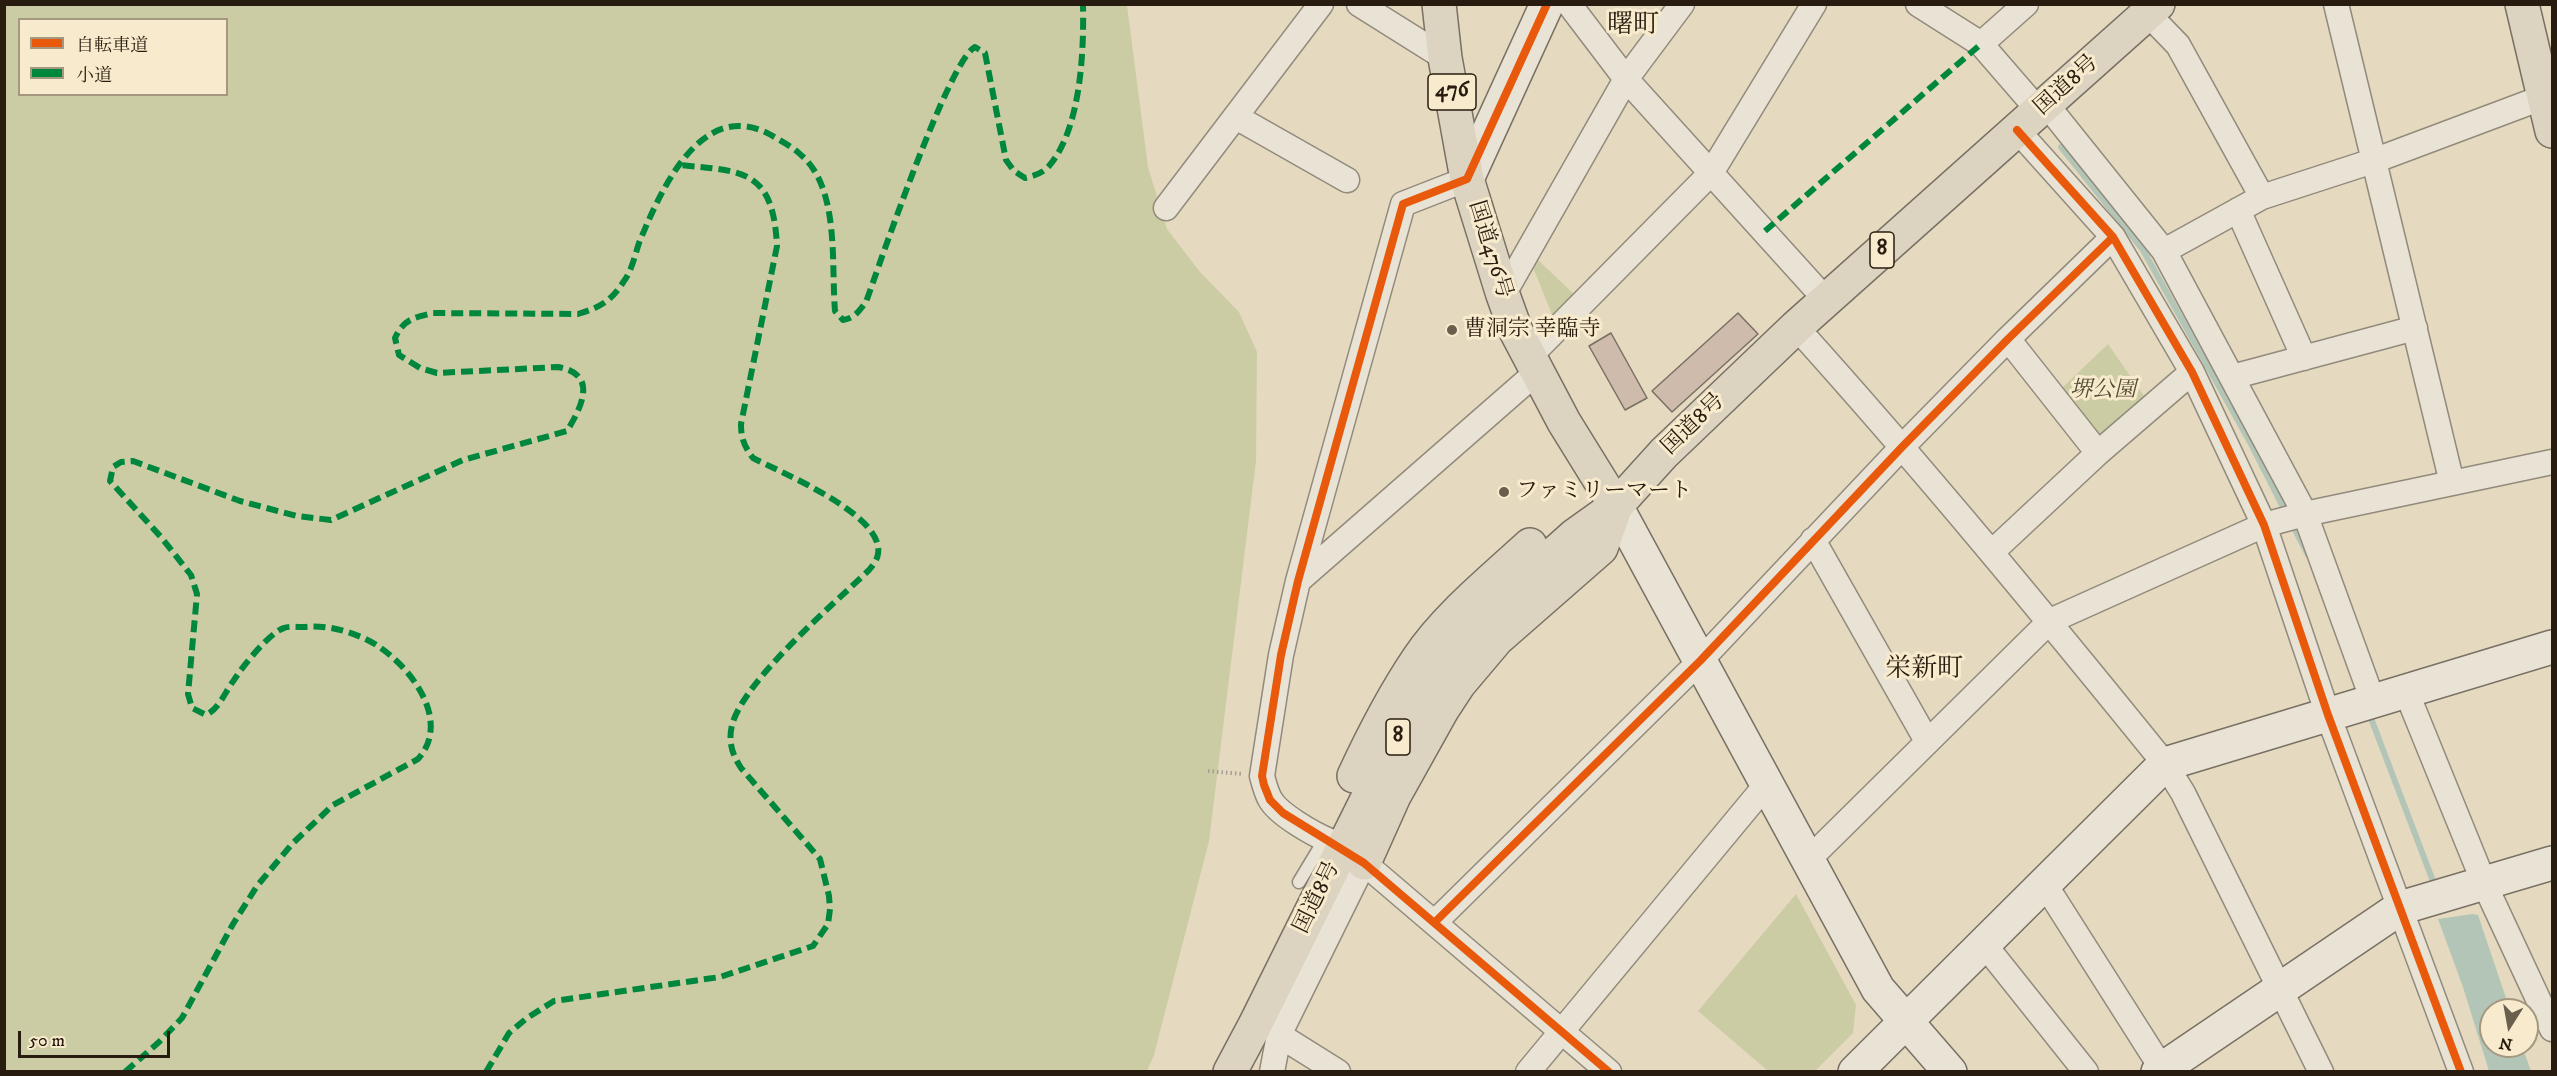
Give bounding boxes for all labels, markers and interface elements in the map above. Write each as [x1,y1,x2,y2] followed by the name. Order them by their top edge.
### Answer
[1607,11,1659,43] district label: 曙町
[18,18,228,96] legend
[76,35,148,57] text: 自転車道
[2030,50,2104,122] street label: 国道8号
[76,65,112,87] text: 小道
[1428,74,1476,110] road number: 476
[1462,198,1516,302] street label: 国道476号
[1870,232,1894,268] road number: 8
[1464,317,1601,343] place label: 曹洞宗 幸臨寺
[1445,323,1459,337] marker: 曹洞宗 幸臨寺
[2070,378,2136,404] park label: 堺公園
[1657,389,1731,461] street label: 国道8号
[1516,479,1692,505] place label: ファミリーマート
[1497,485,1511,499] marker: ファミリーマート
[1885,655,1963,687] district label: 栄新町
[1386,719,1410,755] road number: 8
[1289,858,1347,938] street label: 国道8号
[2479,998,2539,1058] north arrow
[21,1019,172,1057] scale bar
[29,1030,65,1052] text: 50 m
[2498,1033,2514,1055] text: N

